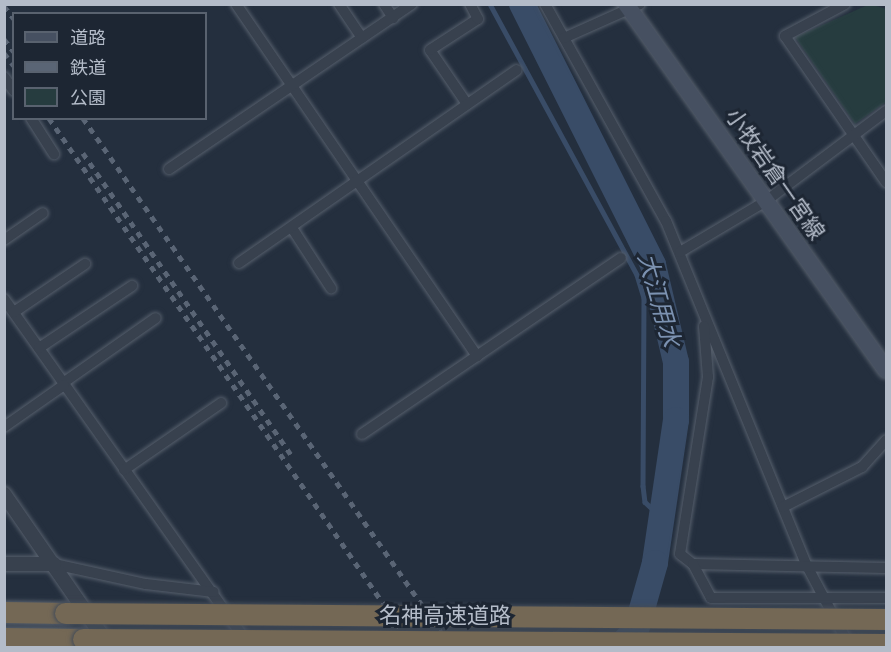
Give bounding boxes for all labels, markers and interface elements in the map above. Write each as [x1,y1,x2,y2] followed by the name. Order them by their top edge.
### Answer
[12,12,207,120] legend
[70,25,106,51] text: 道路
[70,55,106,81] text: 鉄道
[70,85,106,111] text: 公園
[720,103,830,245] street label: 小牧岩倉一宮線
[632,250,686,350] water label: 大江用水
[379,603,511,629] street label: 名神高速道路

